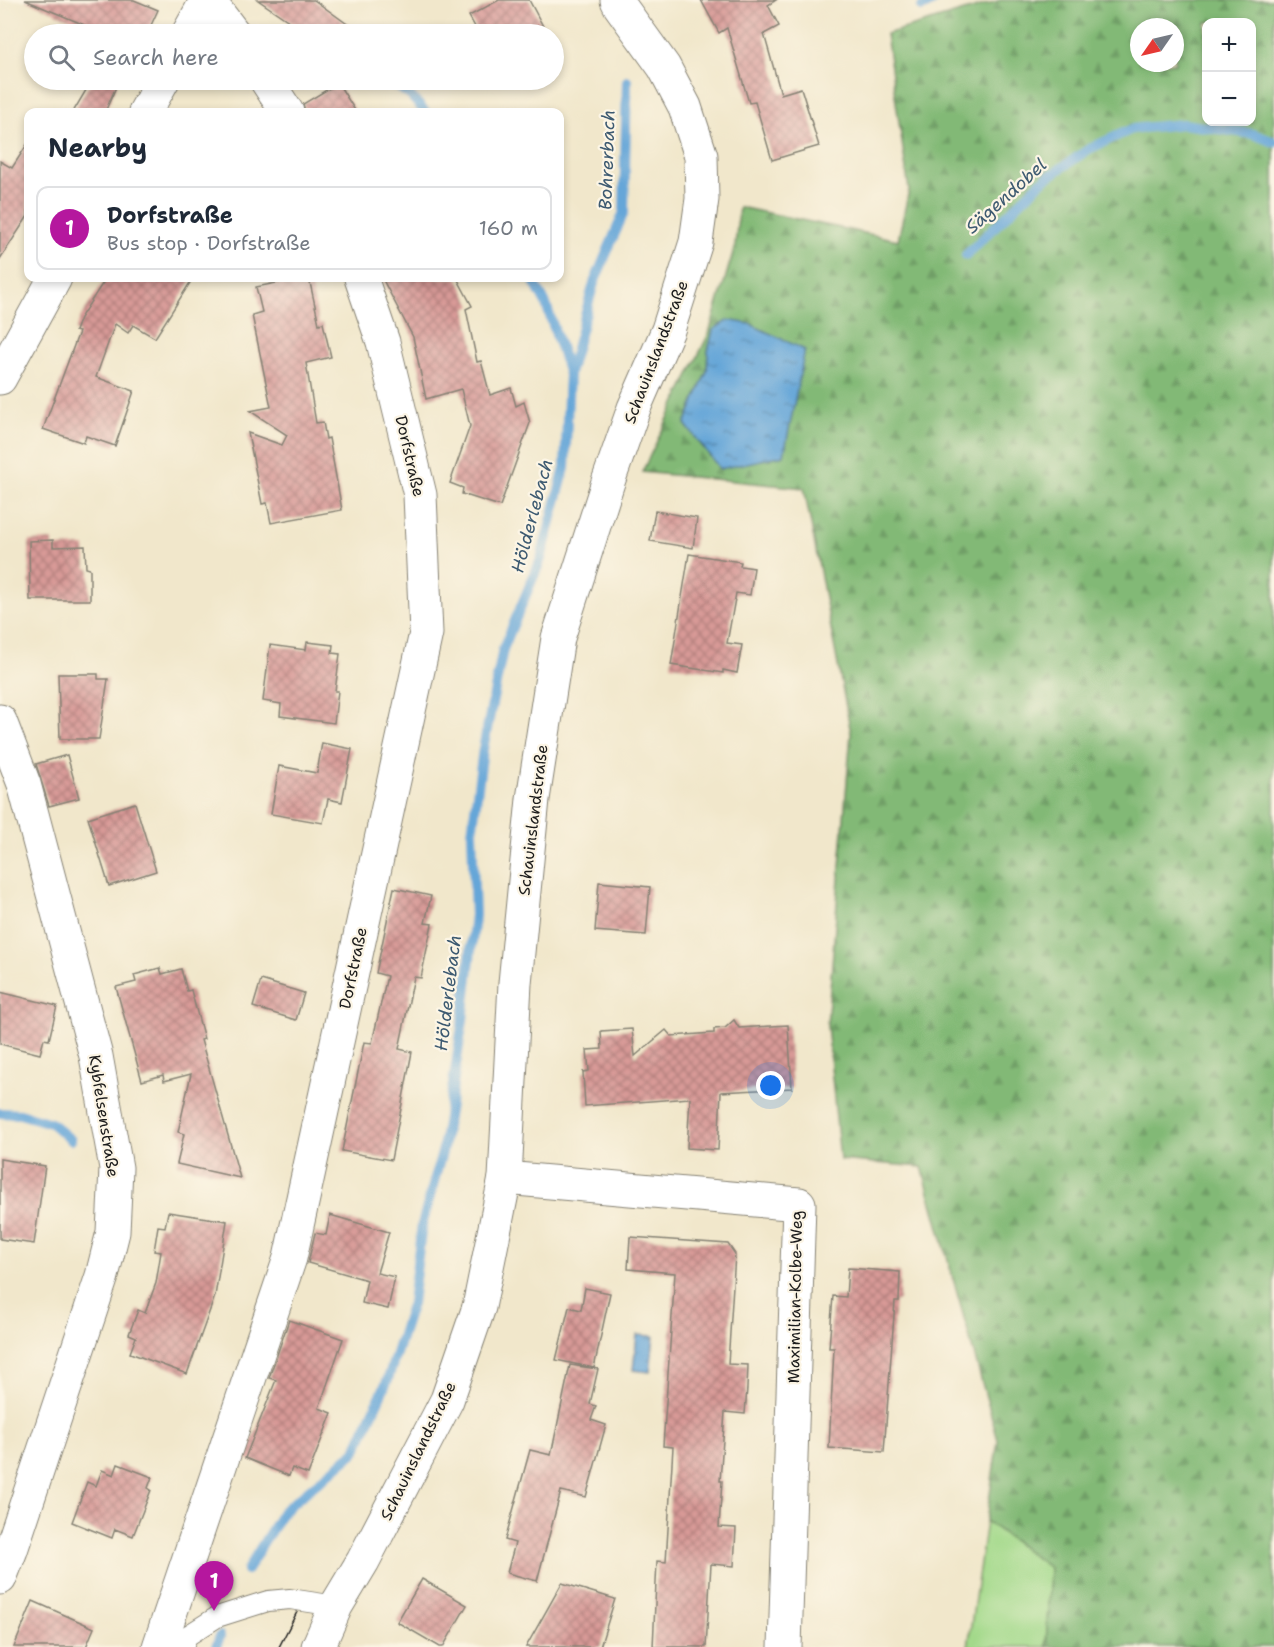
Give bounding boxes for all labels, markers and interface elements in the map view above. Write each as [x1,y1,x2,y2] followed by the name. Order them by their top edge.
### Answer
[1130,18,1184,72] north arrow
[1202,18,1256,126] map controls
[1202,18,1256,72] button: +
[24,24,564,90] search box
[45,41,78,74] icon: search
[93,43,219,72] text: Search here
[1202,72,1256,126] button: −
[593,109,621,211] water label: Bohrerbach
[48,130,147,165] text: Nearby
[960,153,1052,239] water label: Sägendobel
[107,201,233,230] text: Dorfstraße
[65,215,74,241] text: 1
[479,215,538,241] text: 160 m
[107,230,311,256] text: Bus stop · Dorfstraße
[619,277,693,427] street label: Schauinslandstraße
[390,413,430,499] street label: Dorfstraße
[505,456,559,576] water label: Hölderlebach
[513,743,553,897] street label: Schauinslandstraße
[334,925,372,1011] street label: Dorfstraße
[429,934,467,1052] water label: Hölderlebach
[84,1053,124,1179] street label: Kybfelsenstraße
[756,1071,785,1100] your location
[783,1210,807,1384] street label: Maximilian-Kolbe-Weg
[375,1378,461,1524] street label: Schauinslandstraße
[194,1562,234,1611] pin: 1

